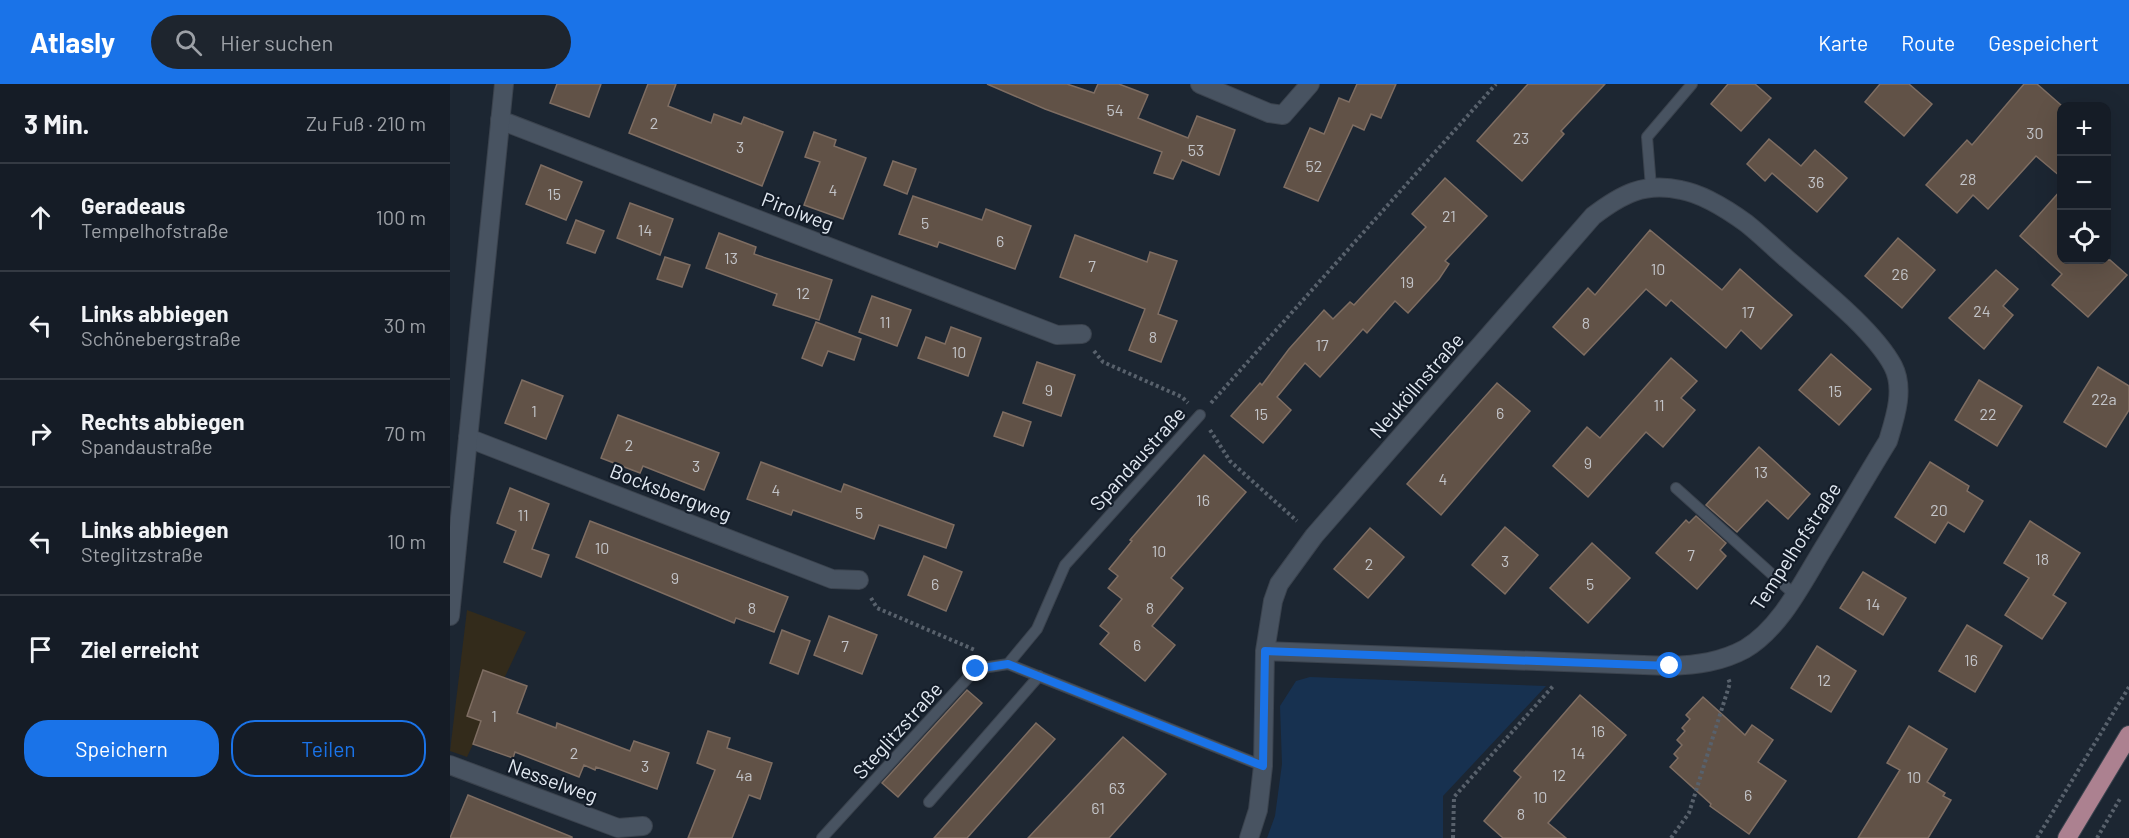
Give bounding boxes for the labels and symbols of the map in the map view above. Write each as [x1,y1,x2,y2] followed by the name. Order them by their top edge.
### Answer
[1106,100,1124,119] house number: 54
[650,113,658,132] house number: 2
[2026,123,2044,142] house number: 30
[1513,128,1529,147] house number: 23
[736,137,744,156] house number: 3
[1188,140,1204,159] house number: 53
[1306,156,1322,175] house number: 52
[1960,169,1976,188] house number: 28
[1808,172,1824,191] house number: 36
[829,180,837,199] house number: 4
[547,184,561,203] house number: 15
[759,186,837,236] street label: Pirolweg
[1442,206,1456,225] house number: 21
[921,213,929,232] house number: 5
[638,220,652,239] house number: 14
[996,231,1004,250] house number: 6
[724,248,738,267] house number: 13
[1088,256,1096,275] house number: 7
[1651,259,1665,278] house number: 10
[1892,264,1908,283] house number: 26
[1400,272,1414,291] house number: 19
[796,283,810,302] house number: 12
[1973,301,1991,320] house number: 24
[1741,302,1755,321] house number: 17
[879,312,891,331] house number: 11
[1582,313,1590,332] house number: 8
[1149,327,1157,346] house number: 8
[1364,328,1468,442] street label: Neuköllnstraße
[1315,335,1329,354] house number: 17
[952,342,966,361] house number: 10
[1045,380,1053,399] house number: 9
[1828,381,1842,400] house number: 15
[2091,389,2117,408] house number: 22a
[1653,395,1665,414] house number: 11
[531,401,537,420] house number: 1
[1084,401,1190,515] street label: Spandaustraße
[1496,403,1504,422] house number: 6
[1254,404,1268,423] house number: 15
[1979,404,1997,423] house number: 22
[625,435,633,454] house number: 2
[1584,453,1592,472] house number: 9
[692,456,700,475] house number: 3
[607,458,735,526] street label: Bocksbergweg
[1754,462,1768,481] house number: 13
[1439,469,1447,488] house number: 4
[1745,478,1845,614] street label: Tempelhofstraße
[772,480,780,499] house number: 4
[1196,490,1210,509] house number: 16
[1930,500,1948,519] house number: 20
[855,503,863,522] house number: 5
[517,505,529,524] house number: 11
[595,538,609,557] house number: 10
[1152,541,1166,560] house number: 10
[1687,545,1695,564] house number: 7
[2035,549,2049,568] house number: 18
[1501,551,1509,570] house number: 3
[1365,554,1373,573] house number: 2
[671,568,679,587] house number: 9
[931,574,939,593] house number: 6
[1586,574,1594,593] house number: 5
[1866,594,1880,613] house number: 14
[748,598,756,617] house number: 8
[1146,598,1154,617] house number: 8
[1133,635,1141,654] house number: 6
[841,636,849,655] house number: 7
[1964,650,1978,669] house number: 16
[1656,652,1682,678] route start
[962,655,988,681] route end
[1817,670,1831,689] house number: 12
[847,677,947,783] street label: Steglitzstraße
[491,706,497,725] house number: 1
[1591,721,1605,740] house number: 16
[570,743,578,762] house number: 2
[1571,743,1585,762] house number: 14
[505,753,601,807] street label: Nesselweg
[641,756,649,775] house number: 3
[736,765,753,784] house number: 4a
[1552,765,1566,784] house number: 12
[1907,767,1921,786] house number: 10
[1109,778,1125,797] house number: 63
[1744,785,1752,804] house number: 6
[1533,787,1547,806] house number: 10
[1091,798,1105,817] house number: 61
[1517,804,1525,823] house number: 8

